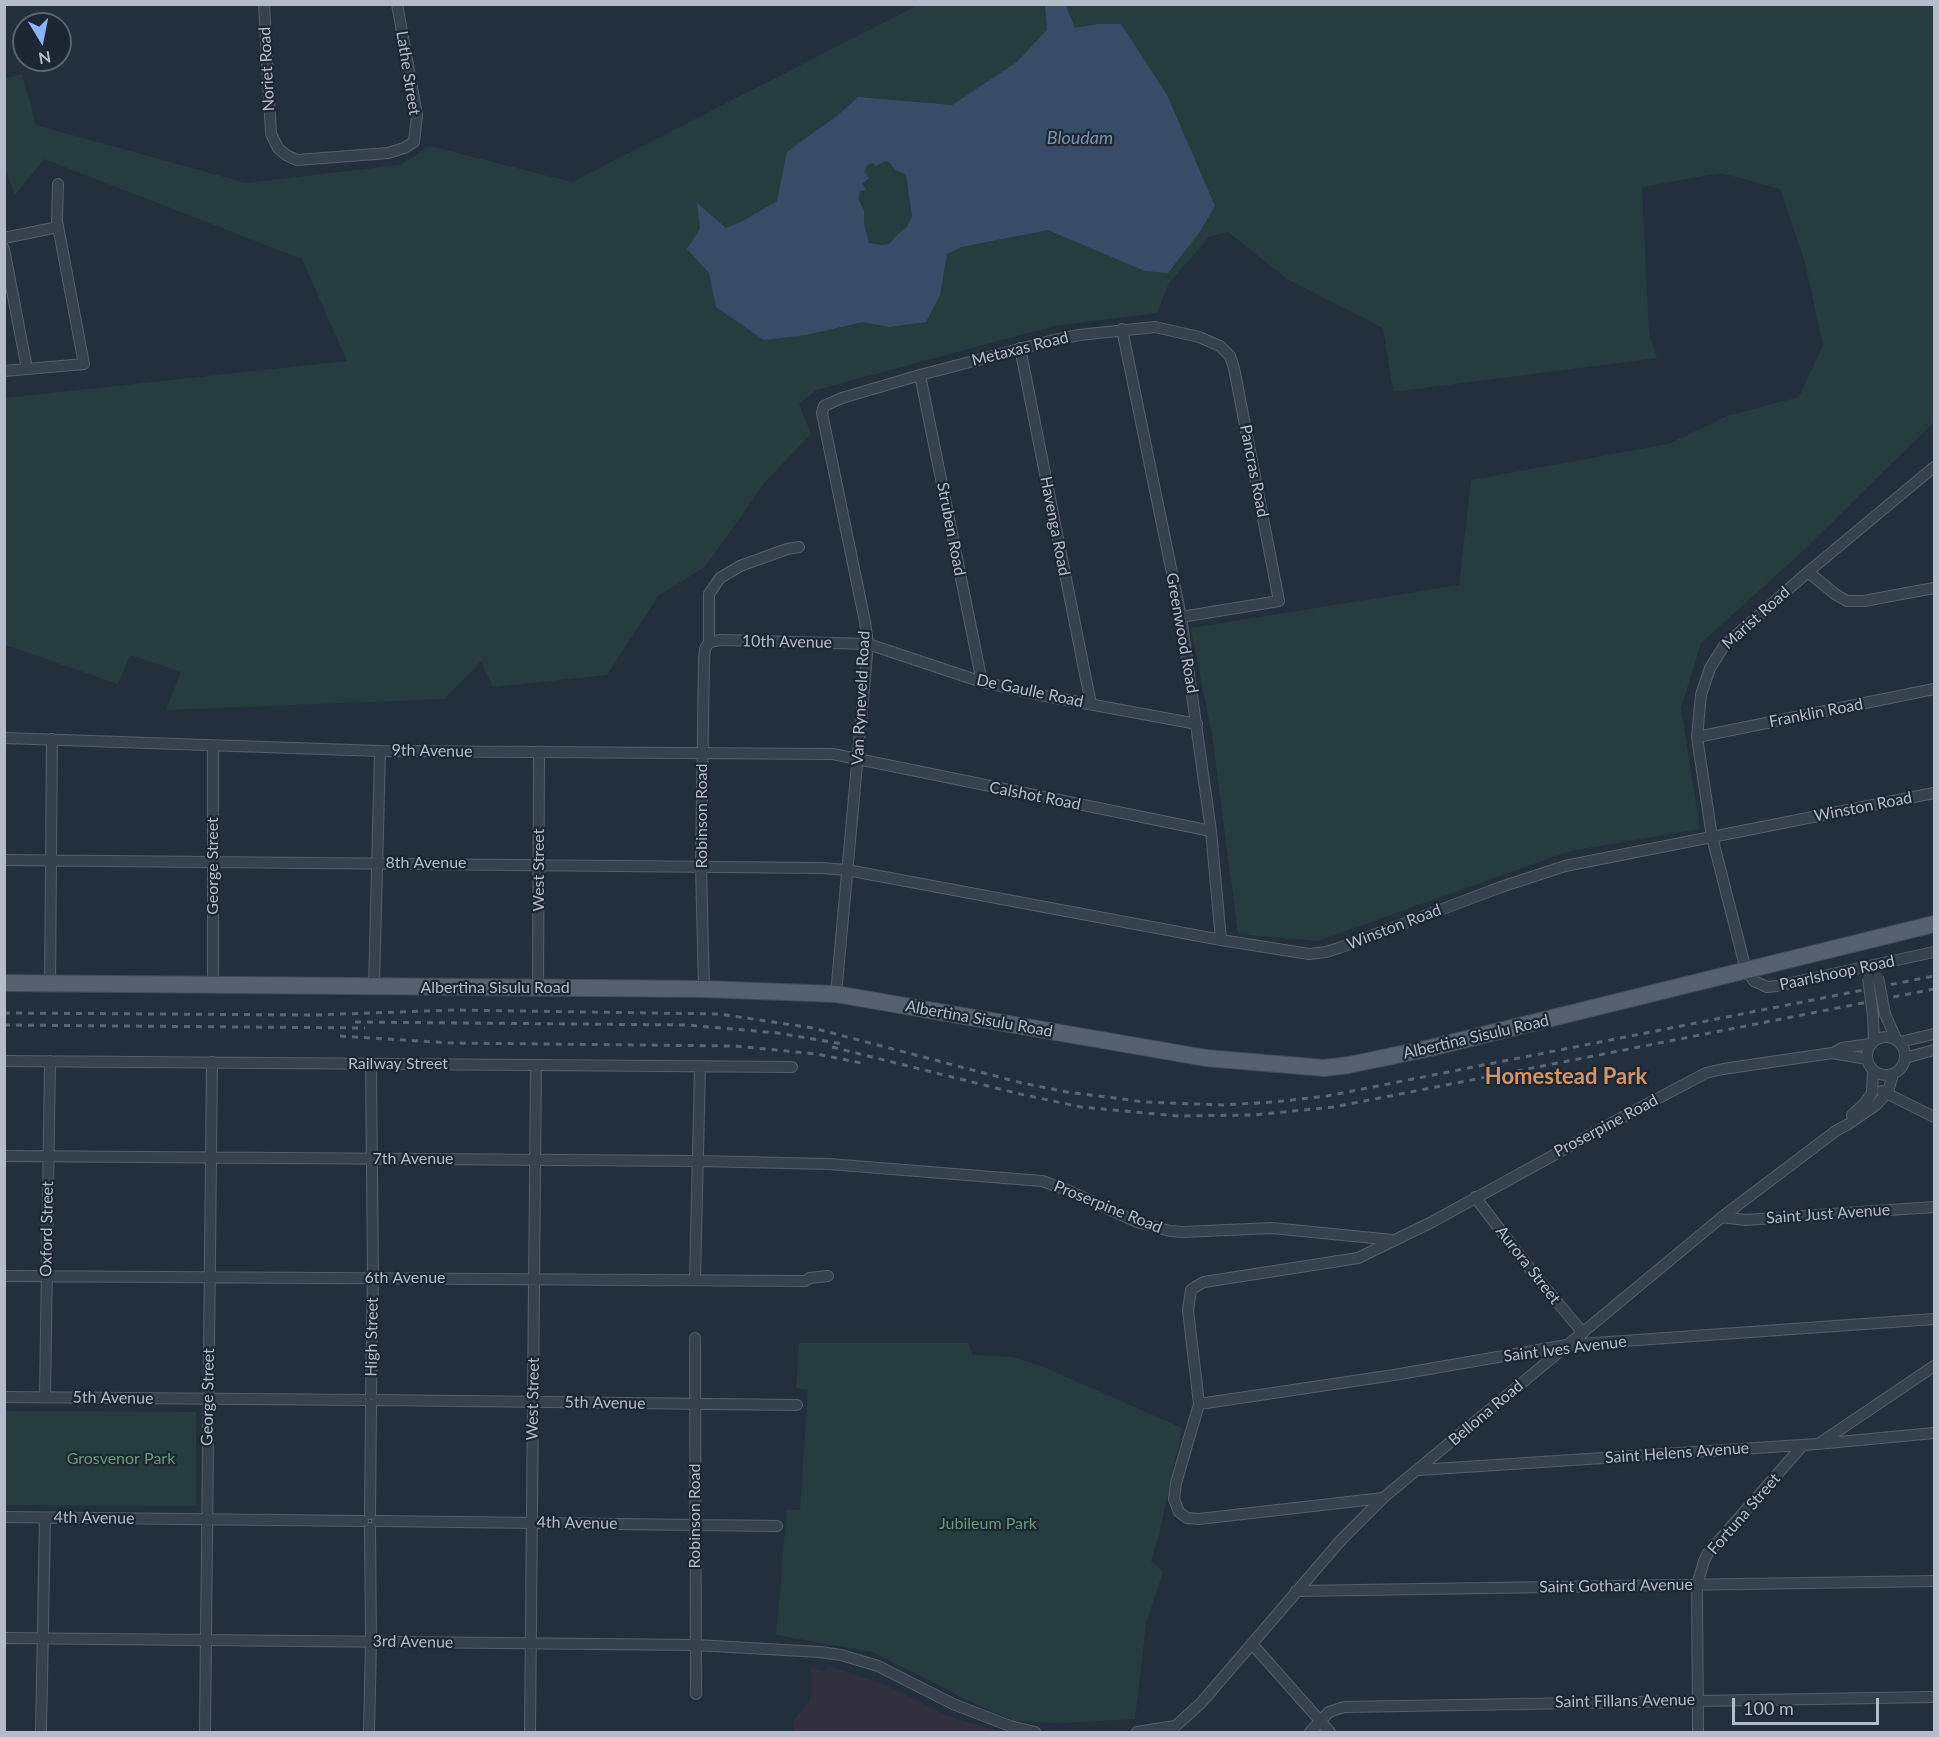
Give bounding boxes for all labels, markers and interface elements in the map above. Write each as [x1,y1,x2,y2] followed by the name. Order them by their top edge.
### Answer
[12,12,72,72] north arrow
[255,26,279,112] street label: Noriet Road
[392,29,424,117] street label: Lathe Street
[37,48,53,69] text: N
[1047,127,1113,149] water label: Bloudam
[970,328,1070,370] street label: Metaxas Road
[1236,423,1272,519] street label: Pancras Road
[1036,475,1074,577] street label: Havenga Road
[933,481,969,577] street label: Struben Road
[1162,571,1202,695] street label: Greenwood Road
[1718,583,1794,653] street label: Marist Road
[848,630,874,766] street label: Van Ryneveld Road
[742,632,832,652] street label: 10th Avenue
[975,670,1085,712] street label: De Gaulle Road
[1767,694,1865,732] street label: Franklin Road
[391,741,473,761] street label: 9th Avenue
[692,764,712,868] street label: Robinson Road
[988,778,1082,814] street label: Calshot Road
[1812,788,1914,826] street label: Winston Road
[203,817,223,915] street label: George Street
[529,829,549,911] street label: West Street
[385,853,467,873] street label: 8th Avenue
[1344,900,1444,954] street label: Winston Road
[1778,951,1896,995] street label: Paarlshoop Road
[420,978,570,998] street label: Albertina Sisulu Road
[904,997,1054,1041] street label: Albertina Sisulu Road
[1401,1011,1551,1063] street label: Albertina Sisulu Road
[348,1054,448,1074] street label: Railway Street
[1485,1064,1647,1090] district label: Homestead Park
[1551,1091,1661,1161] street label: Proserpine Road
[372,1149,454,1169] street label: 7th Avenue
[1051,1177,1165,1237] street label: Proserpine Road
[37,1181,57,1277] street label: Oxford Street
[1765,1200,1891,1228] street label: Saint Just Avenue
[1492,1222,1564,1308] street label: Aurora Street
[364,1268,446,1288] street label: 6th Avenue
[362,1297,382,1377] street label: High Street
[1502,1332,1628,1366] street label: Saint Ives Avenue
[198,1348,218,1446] street label: George Street
[523,1357,543,1441] street label: West Street
[1445,1376,1527,1450] street label: Bellona Road
[72,1388,154,1408] street label: 5th Avenue
[564,1393,646,1413] street label: 5th Avenue
[1604,1438,1750,1468] street label: Saint Helens Avenue
[67,1449,175,1469] park label: Grosvenor Park
[685,1464,705,1568] street label: Robinson Road
[1704,1470,1784,1558] street label: Fortuna Street
[53,1508,135,1528] street label: 4th Avenue
[536,1513,618,1533] street label: 4th Avenue
[939,1514,1037,1534] park label: Jubileum Park
[1539,1575,1693,1597] street label: Saint Gothard Avenue
[372,1632,454,1652] street label: 3rd Avenue
[1735,1686,1882,1724] scale bar
[1555,1690,1695,1712] street label: Saint Fillans Avenue
[1743,1697,1794,1719] text: 100 m

